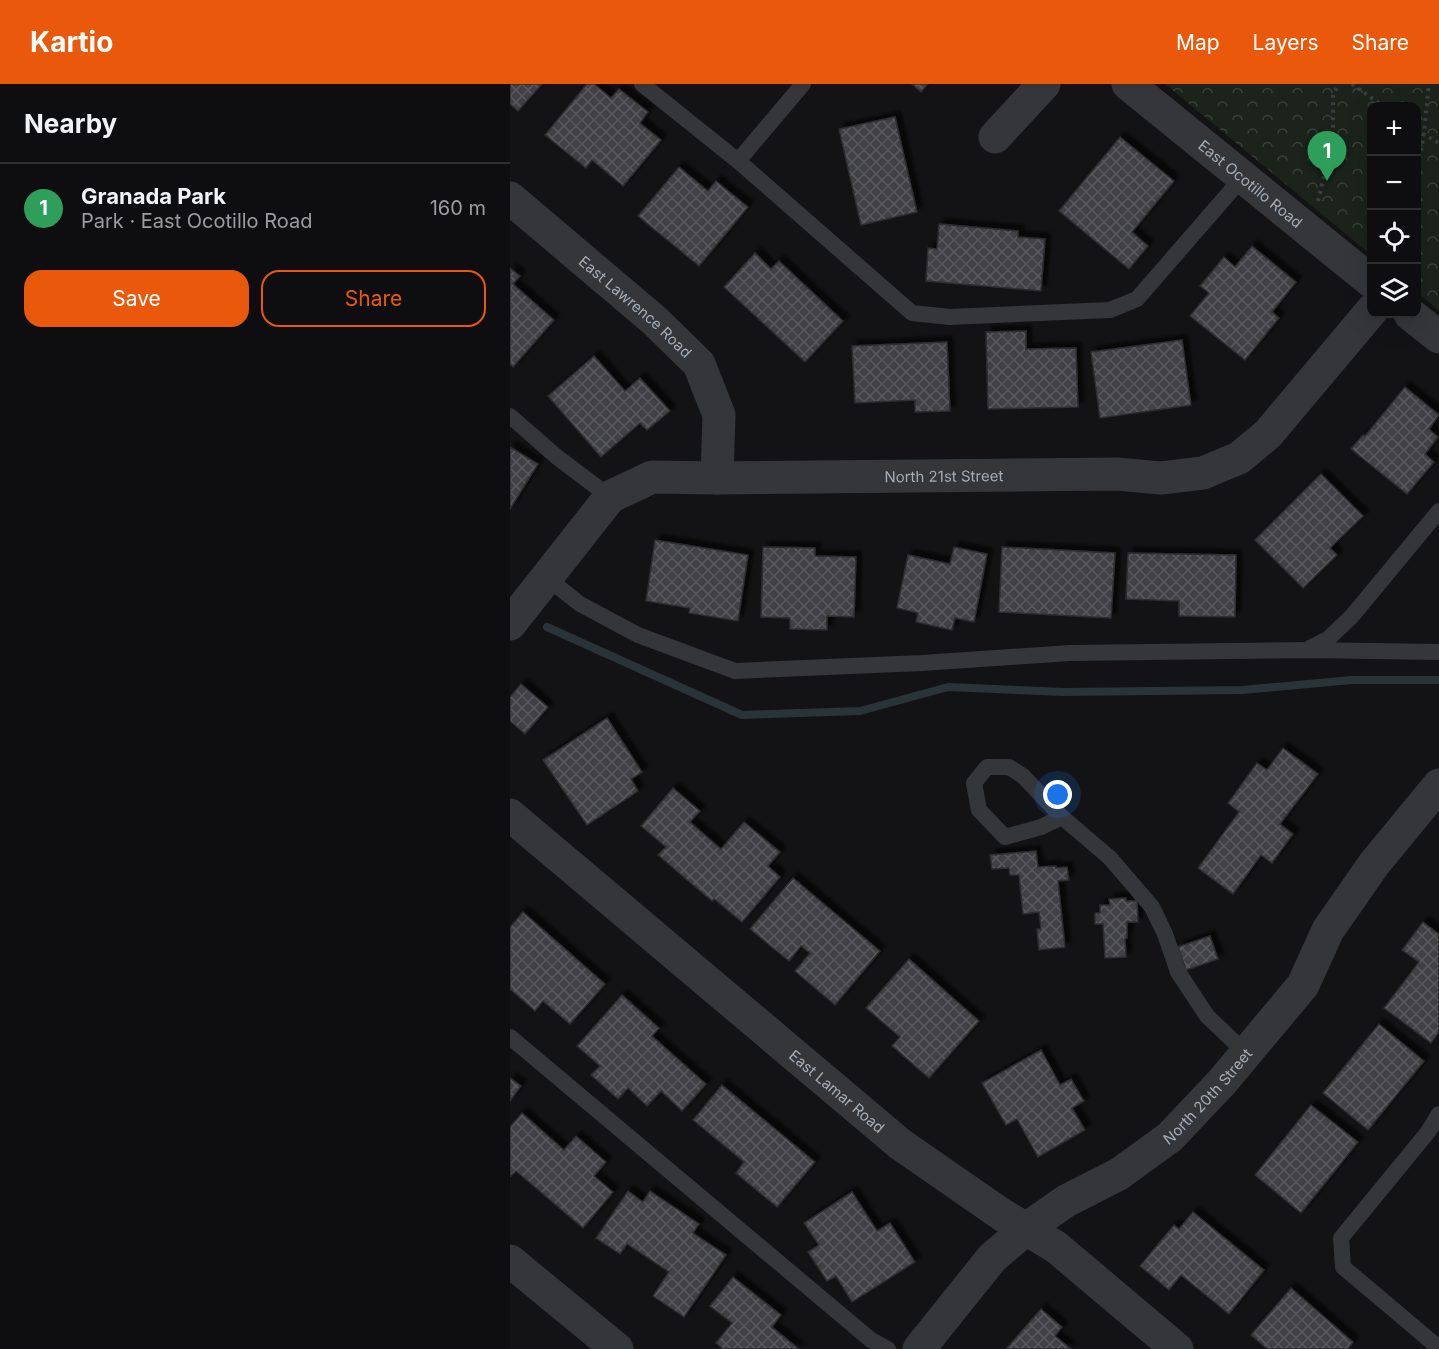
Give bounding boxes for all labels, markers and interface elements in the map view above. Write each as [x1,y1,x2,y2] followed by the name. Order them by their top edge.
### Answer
[30,25,113,59] text: Kartio
[1176,30,1220,55] text: Map
[1253,30,1319,55] text: Layers
[1352,30,1409,55] text: Share
[1367,102,1421,318] map controls
[1367,102,1421,156] button: +
[24,108,117,139] text: Nearby
[1308,132,1346,181] pin: 1
[1195,136,1307,232] street label: East Ocotillo Road
[1367,156,1421,210] button: −
[81,183,226,209] text: Granada Park
[39,196,48,220] text: 1
[430,196,486,220] text: 160 m
[81,209,312,233] text: Park · East Ocotillo Road
[1367,210,1421,264] button: locate
[575,251,696,361] street label: East Lawrence Road
[1367,264,1421,318] button: layers
[24,270,249,327] button: Save
[261,270,486,327] button: Share
[884,466,1003,486] street label: North 21st Street
[1043,780,1072,809] your location
[1159,1044,1256,1148] street label: North 20th Street
[785,1045,889,1137] street label: East Lamar Road

